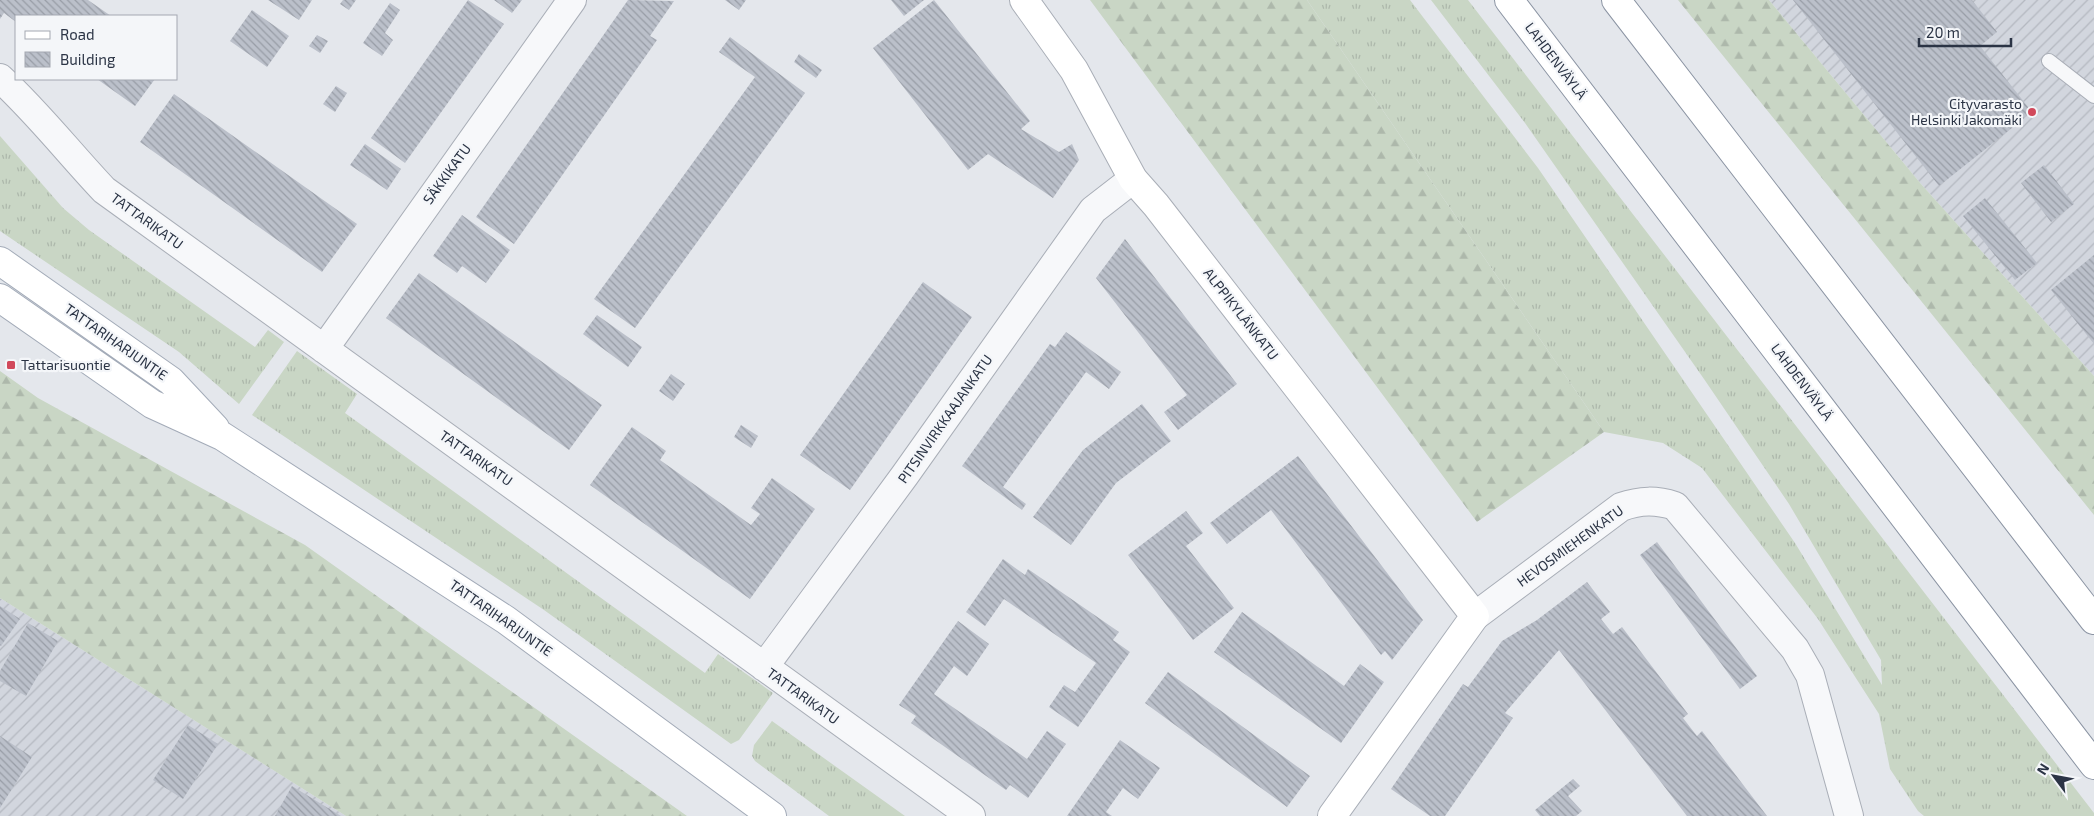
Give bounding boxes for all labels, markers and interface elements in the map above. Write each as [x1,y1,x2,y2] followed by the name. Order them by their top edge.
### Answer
[15,15,178,80] legend
[1919,15,2012,47] scale bar
[1522,19,1591,103] street label: LAHDENVÄYLÄ
[1926,23,1960,41] text: 20 m
[60,25,95,43] text: Road
[60,50,116,68] text: Building
[1911,95,2022,128] place label: Cityvarasto Helsinki Jakomäki
[2026,106,2038,118] marker: Cityvarasto Helsinki Jakomäki
[419,140,474,207] street label: SÄKKIKATU
[108,189,187,253] street label: TATTARIKATU
[1200,264,1282,363] street label: ALPPIKYLÄNKATU
[61,300,171,384] street label: TATTARIHARJUNTIE
[1768,340,1837,424] street label: LAHDENVÄYLÄ
[894,351,995,486] street label: PITSINVIRKKAAJANKATU
[21,356,110,373] place label: Tattarisuontie
[5,359,17,371] marker: Tattarisuontie
[436,426,516,489] street label: TATTARIKATU
[1513,501,1626,590] street label: HEVOSMIEHENKATU
[446,576,556,660] street label: TATTARIHARJUNTIE
[764,664,843,728] street label: TATTARIKATU
[2029,751,2079,801] north arrow
[2033,760,2052,778] text: N

